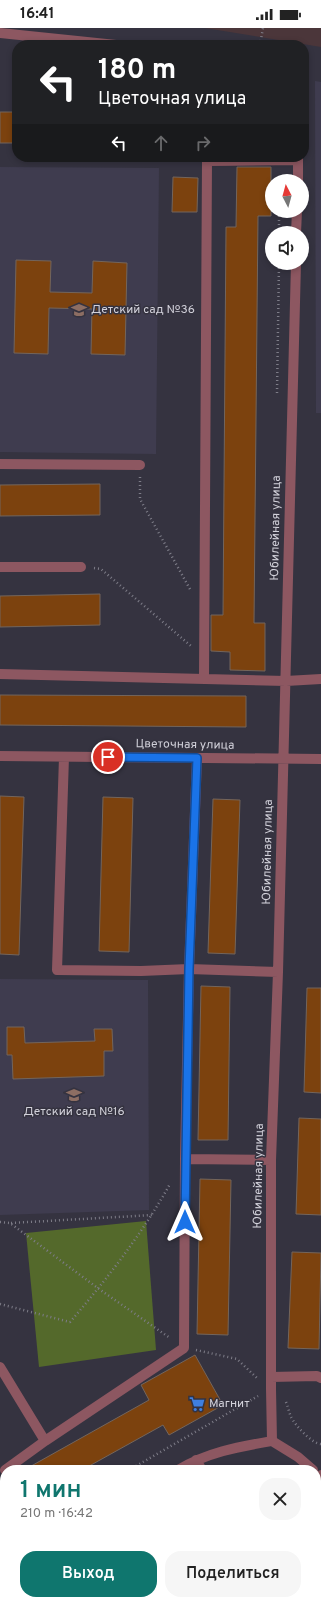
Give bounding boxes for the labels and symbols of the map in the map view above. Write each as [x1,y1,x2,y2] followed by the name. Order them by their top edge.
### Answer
[265,174,309,218] north arrow
[70,301,88,319] school or university icon: Детский сад №36
[91,302,195,318] place label: Детский сад №36
[267,475,285,581] street label: Юбилейная улица
[135,736,235,754] street label: Цветочная улица
[91,740,125,774] pin
[259,799,277,905] street label: Юбилейная улица
[65,1086,83,1104] school or university icon: Детский сад №16
[23,1104,125,1120] place label: Детский сад №16
[250,1123,268,1229] street label: Юбилейная улица
[164,1201,206,1243] position arrow
[188,1395,206,1413] supermarket icon: Магнит
[209,1396,250,1412] place label: Магнит

